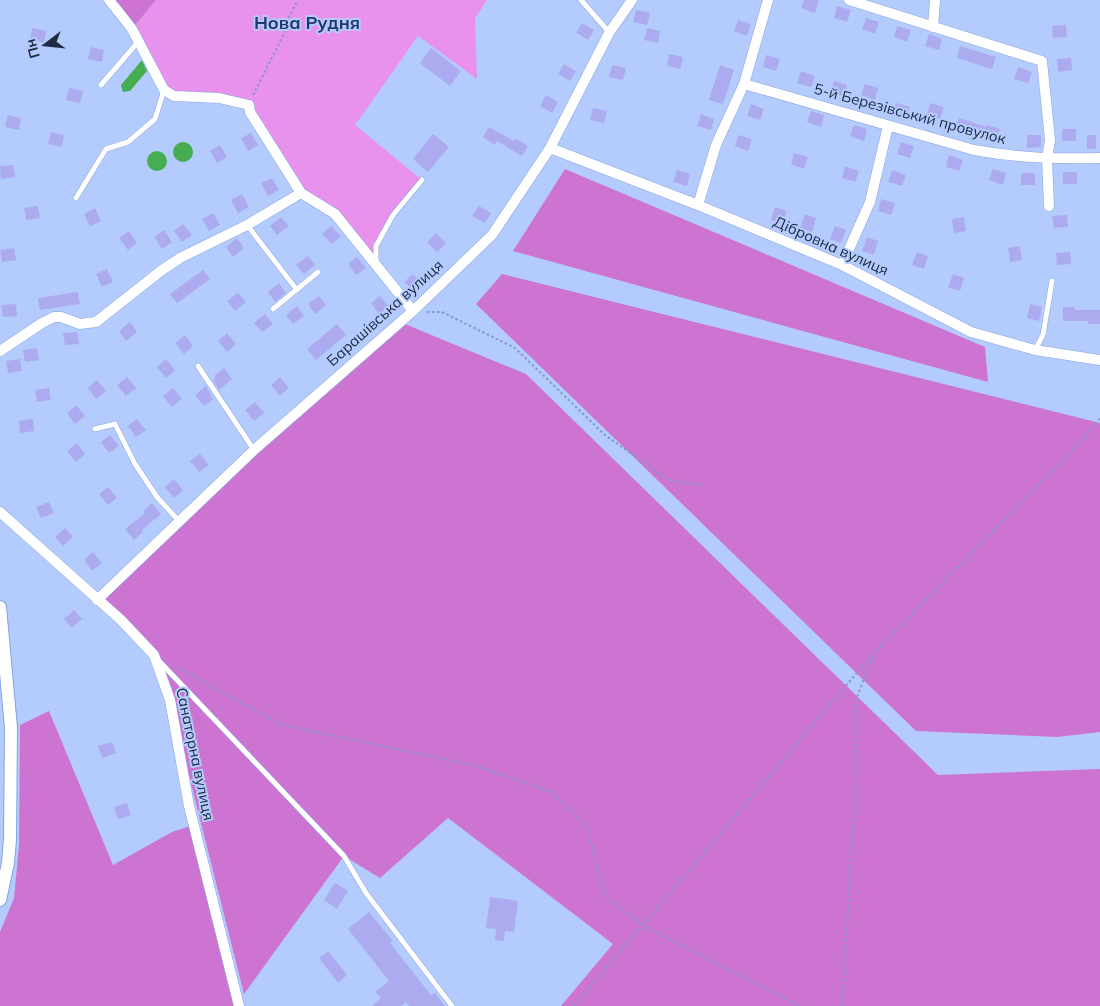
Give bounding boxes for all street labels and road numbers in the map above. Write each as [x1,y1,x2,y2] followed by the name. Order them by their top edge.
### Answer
[812,79,1009,149] street label: 5-й Березівський провулок
[771,212,892,279] street label: Дібровна вулиця
[323,255,447,370] street label: Барашівська вулиця
[172,686,219,822] street label: Санаторна вулиця

